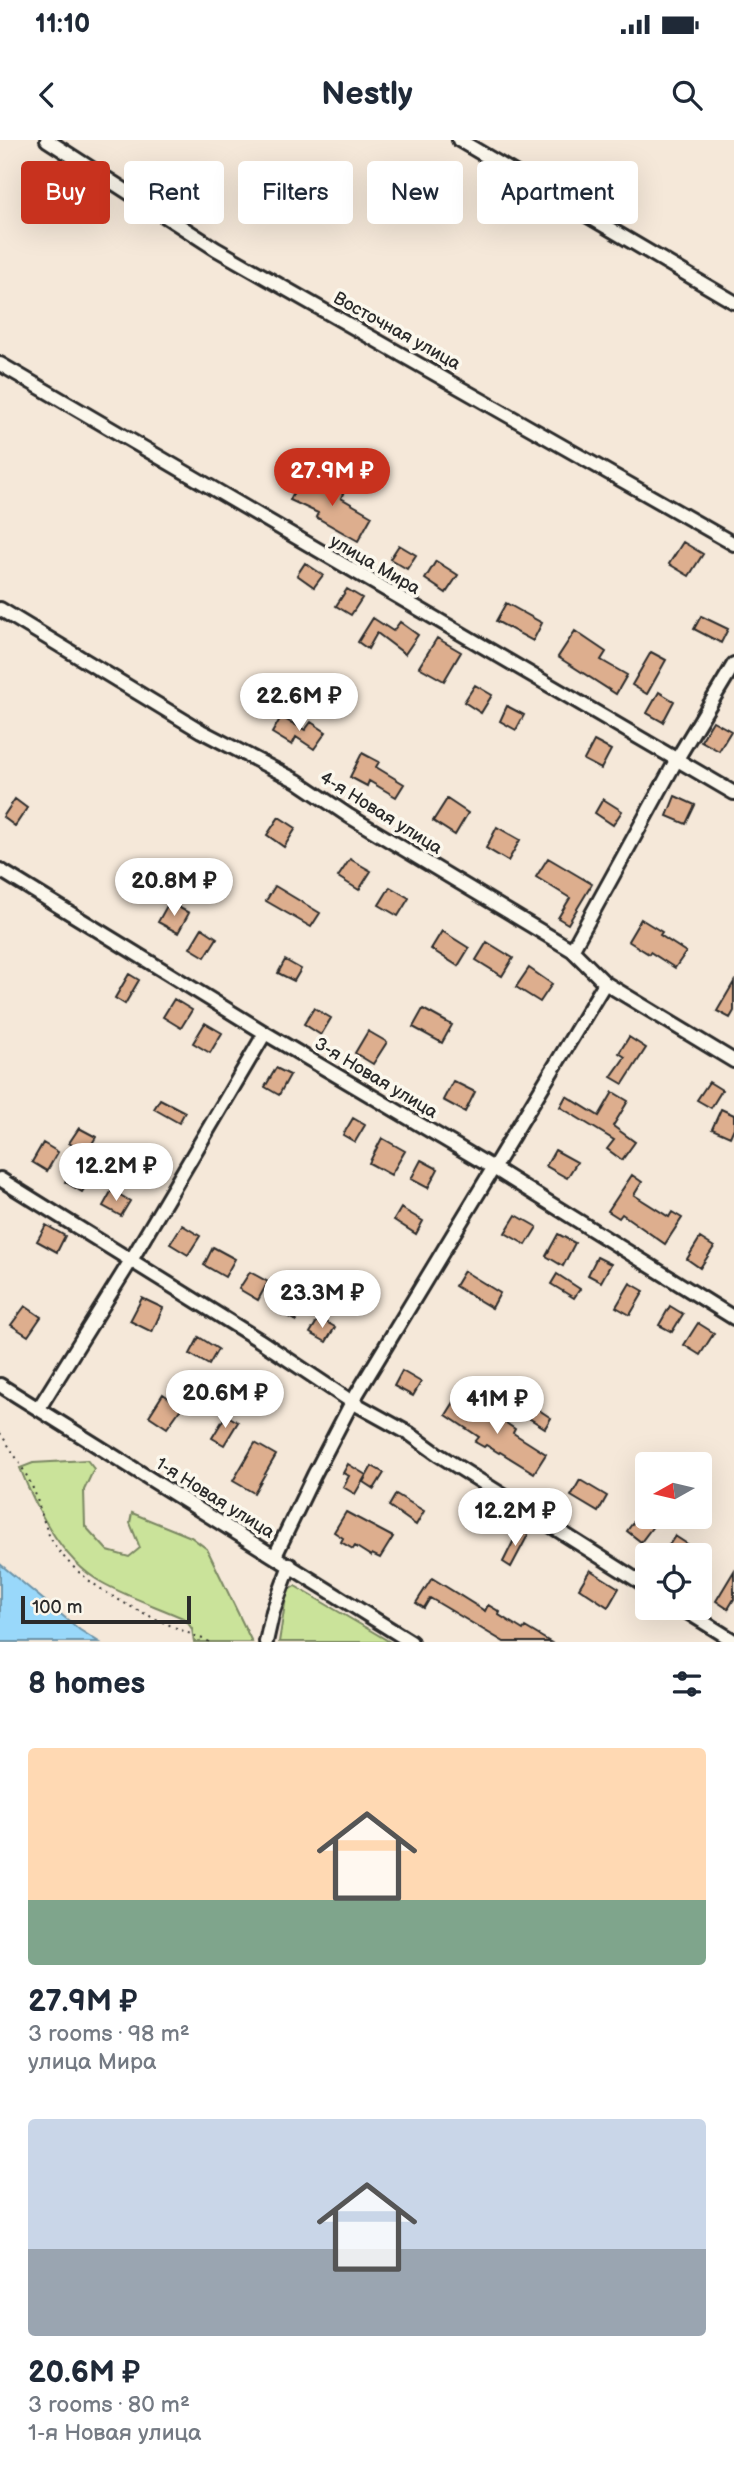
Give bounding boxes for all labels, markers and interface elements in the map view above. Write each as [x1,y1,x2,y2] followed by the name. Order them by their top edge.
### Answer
[35,9,90,40] text: 11:10
[321,75,413,114] text: Nestly
[28,76,66,114] icon: back
[668,76,706,114] icon: search
[21,161,110,224] chip: Buy
[124,161,224,224] chip: Rent
[238,161,353,224] chip: Filters
[367,161,463,224] chip: New
[477,161,638,224] chip: Apartment
[330,287,464,375] street label: Восточная улица
[267,448,397,508] pin: 27.9M ₽
[290,457,374,485] text: 27.9M ₽
[326,531,424,599] street label: улица Мира
[234,674,364,733] pin: 22.6M ₽
[256,682,342,710] text: 22.6M ₽
[316,767,446,859] street label: 4-я Новая улица
[109,858,239,918] pin: 20.8M ₽
[131,867,217,895] text: 20.8M ₽
[311,1033,442,1123] street label: 3-я Новая улица
[51,1144,181,1203] pin: 12.2M ₽
[75,1152,157,1180] text: 12.2M ₽
[257,1270,387,1330] pin: 23.3M ₽
[280,1279,364,1307] text: 23.3M ₽
[160,1370,290,1430] pin: 20.6M ₽
[448,1376,546,1436] pin: 41M ₽
[182,1379,268,1407] text: 20.6M ₽
[466,1385,528,1413] text: 41M ₽
[635,1452,712,1530] north arrow
[635,1452,712,1620] map controls
[152,1453,278,1543] street label: 1-я Новая улица
[450,1488,580,1548] pin: 12.2M ₽
[474,1497,556,1525] text: 12.2M ₽
[635,1543,712,1620] button: locate
[21,1593,191,1625] scale bar
[32,1596,83,1619] text: 100 m
[668,1665,706,1703] icon: filters
[28,1666,145,1702] text: 8 homes
[304,1793,430,1919] icon: home
[28,1984,137,2020] text: 27.9M ₽
[28,2020,190,2048] text: 3 rooms · 98 m²
[28,2048,156,2076] text: улица Мира
[304,2164,430,2290] icon: home
[28,2355,140,2391] text: 20.6M ₽
[28,2391,190,2419] text: 3 rooms · 80 m²
[28,2419,202,2447] text: 1-я Новая улица

